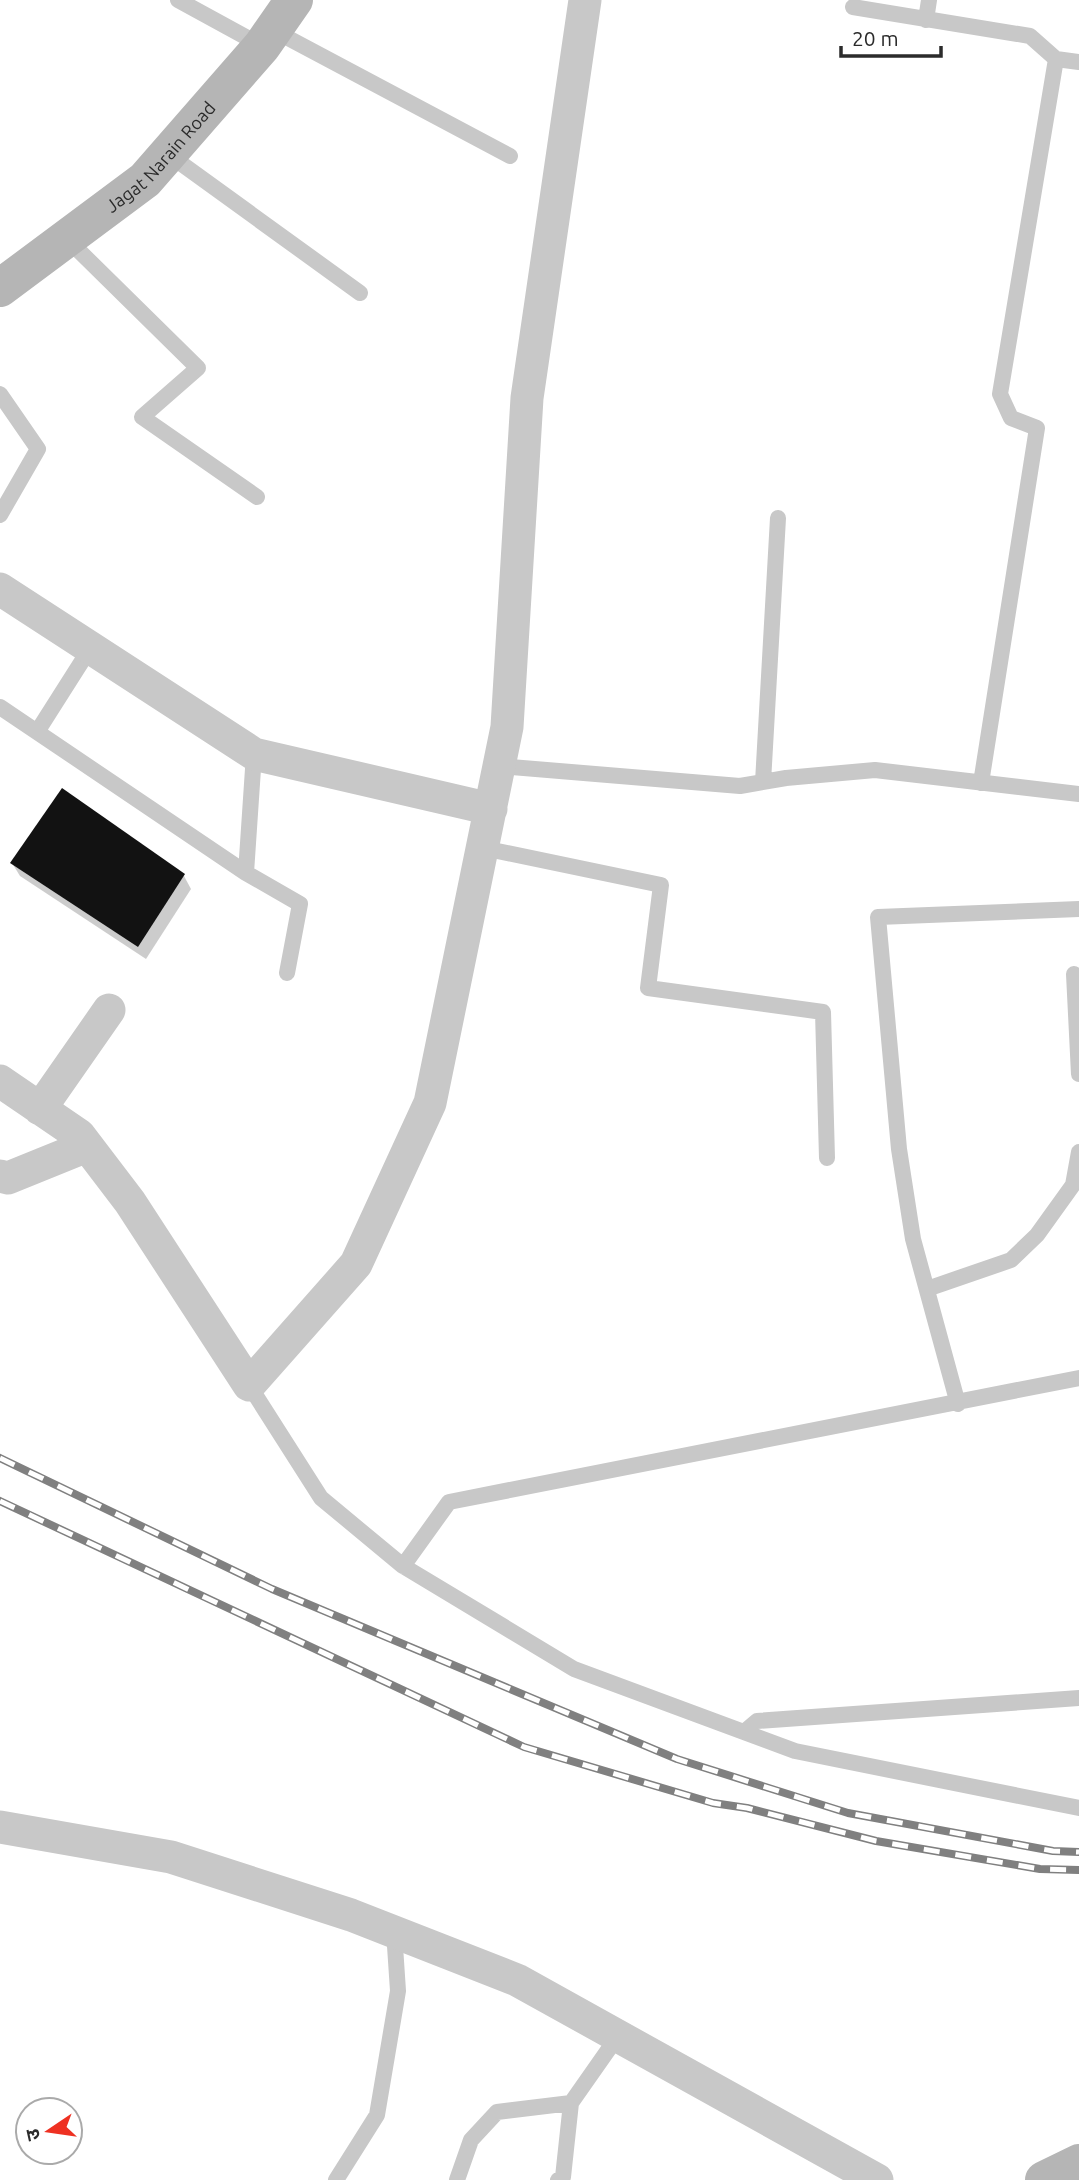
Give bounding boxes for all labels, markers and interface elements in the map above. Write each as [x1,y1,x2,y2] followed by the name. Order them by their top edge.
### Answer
[841,14,941,58] scale bar
[852,26,899,50] text: 20 m
[102,97,219,216] street label: Jagat Narain Road
[14,2096,84,2166] north arrow
[20,2126,44,2143] text: उ

